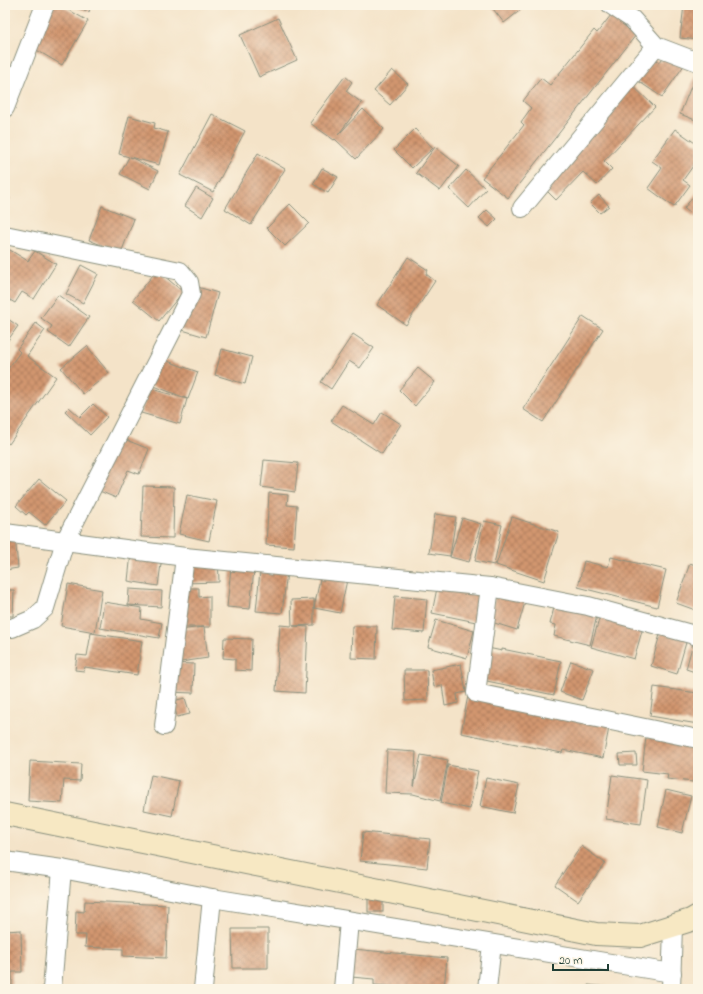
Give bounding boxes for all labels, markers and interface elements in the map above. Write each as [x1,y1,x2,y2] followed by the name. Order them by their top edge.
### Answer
[553,946,608,972] scale bar
[559,952,582,970] text: 20 m

